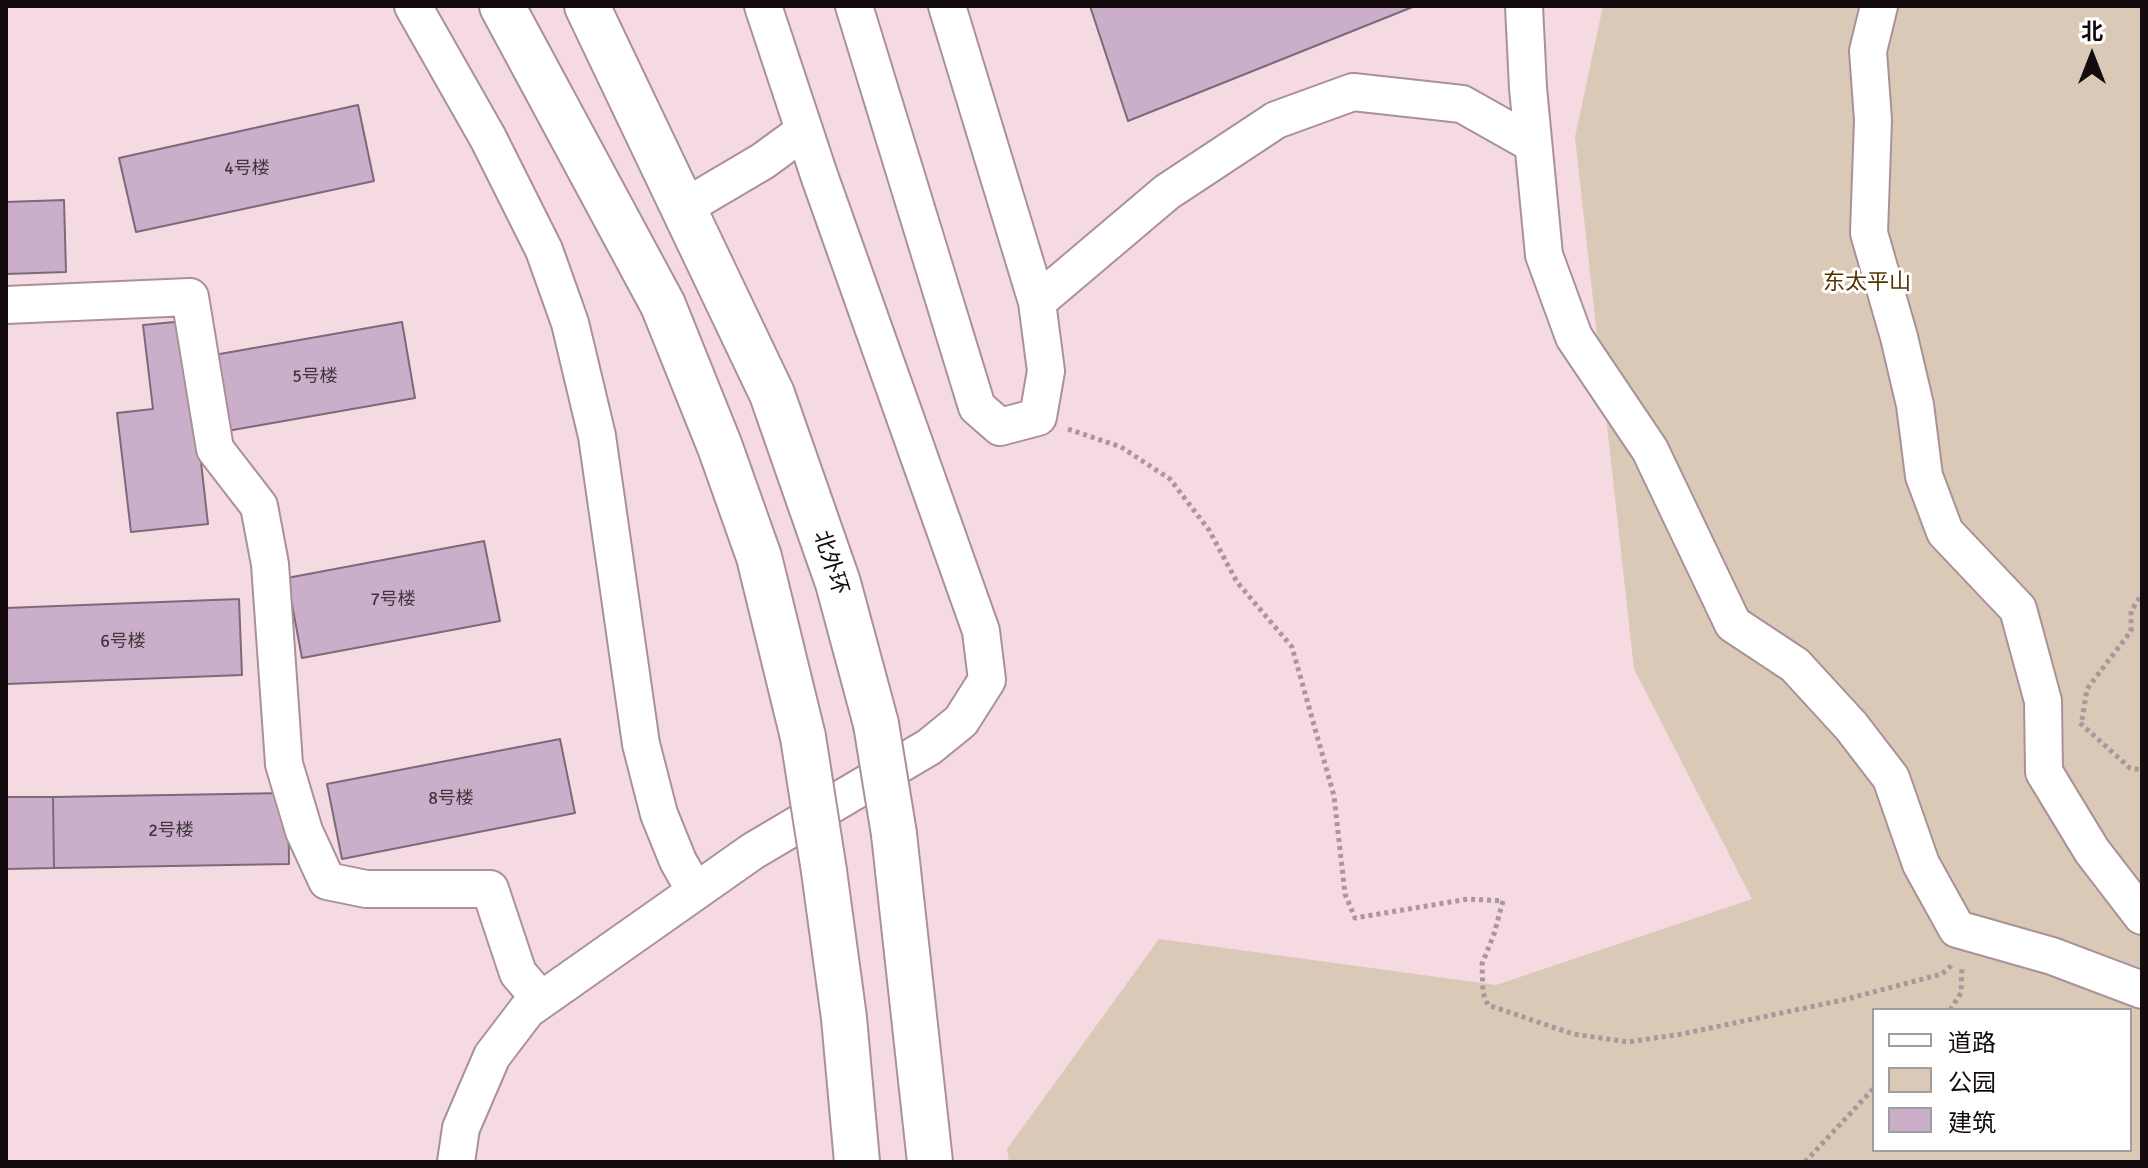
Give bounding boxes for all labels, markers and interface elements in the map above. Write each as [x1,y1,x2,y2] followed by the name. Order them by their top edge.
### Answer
[2052,16,2132,96] north arrow
[2081,18,2103,45] text: 北
[224,158,270,180] house number: 4号楼
[1823,270,1911,296] park label: 东太平山
[292,366,338,388] house number: 5号楼
[807,528,853,598] street label: 北外环
[370,589,416,611] house number: 7号楼
[100,631,146,653] house number: 6号楼
[428,788,474,810] house number: 8号楼
[148,820,194,842] house number: 2号楼
[1872,1008,2132,1152] legend
[1948,1028,1996,1058] text: 道路
[1948,1068,1996,1098] text: 公园
[1948,1108,1996,1138] text: 建筑

